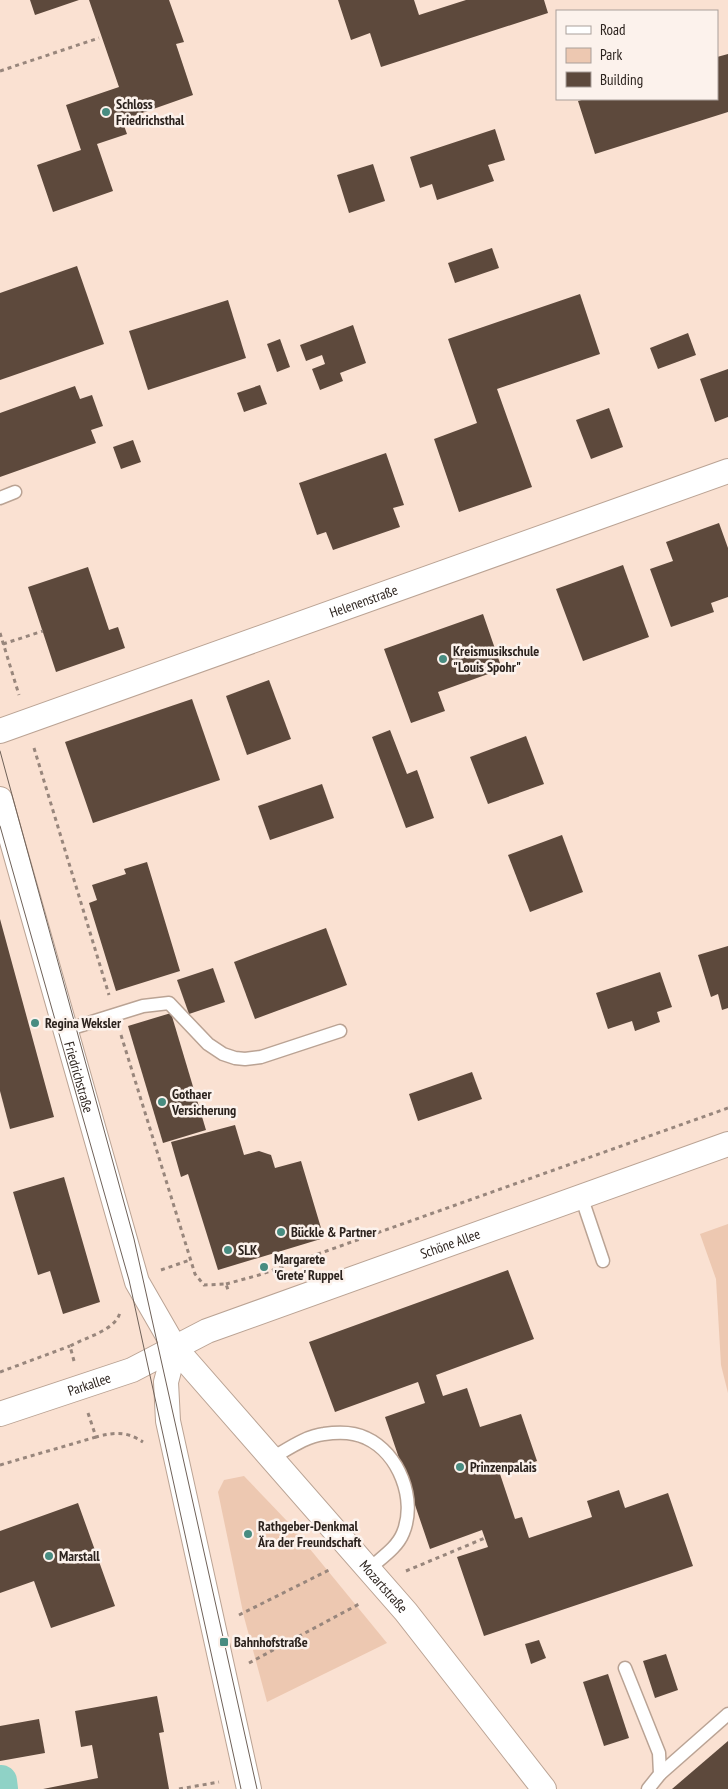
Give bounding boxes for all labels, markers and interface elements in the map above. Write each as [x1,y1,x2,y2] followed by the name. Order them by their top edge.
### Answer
[556,10,718,100] legend
[600,20,626,39] text: Road
[600,45,622,64] text: Park
[600,70,643,89] text: Building
[116,95,185,129] place label: Schloss Friedrichsthal
[100,106,112,118] marker: Schloss Friedrichsthal
[327,581,400,622] street label: Helenenstraße
[453,642,539,676] place label: Kreismusikschule "Louis Spohr"
[437,653,449,665] marker: Kreismusikschule "Louis Spohr"
[45,1014,122,1032] place label: Regina Weksler
[29,1017,41,1029] marker: Regina Weksler
[60,1039,98,1115] street label: Friedrichstraße
[171,1085,236,1119] place label: Gothaer Versicherung
[156,1096,168,1108] marker: Gothaer Versicherung
[291,1223,377,1241] place label: Bückle & Partner
[418,1225,483,1263] street label: Schöne Allee
[275,1226,287,1238] marker: Bückle & Partner
[238,1241,258,1259] place label: SLK
[222,1244,234,1256] marker: SLK
[274,1250,344,1284] place label: Margarete 'Grete' Ruppel
[258,1261,270,1273] marker: Margarete 'Grete' Ruppel
[65,1369,113,1400] street label: Parkallee
[470,1458,537,1476] place label: Prinzenpalais
[454,1461,466,1473] marker: Prinzenpalais
[257,1517,361,1551] place label: Rathgeber-Denkmal Ära der Freundschaft
[242,1528,254,1540] marker: Rathgeber-Denkmal Ära der Freundschaft
[59,1547,100,1565] place label: Marstall
[43,1550,55,1562] marker: Marstall
[356,1556,412,1617] street label: Mozartstraße
[234,1633,308,1651] place label: Bahnhofstraße
[218,1636,230,1648] marker: Bahnhofstraße

